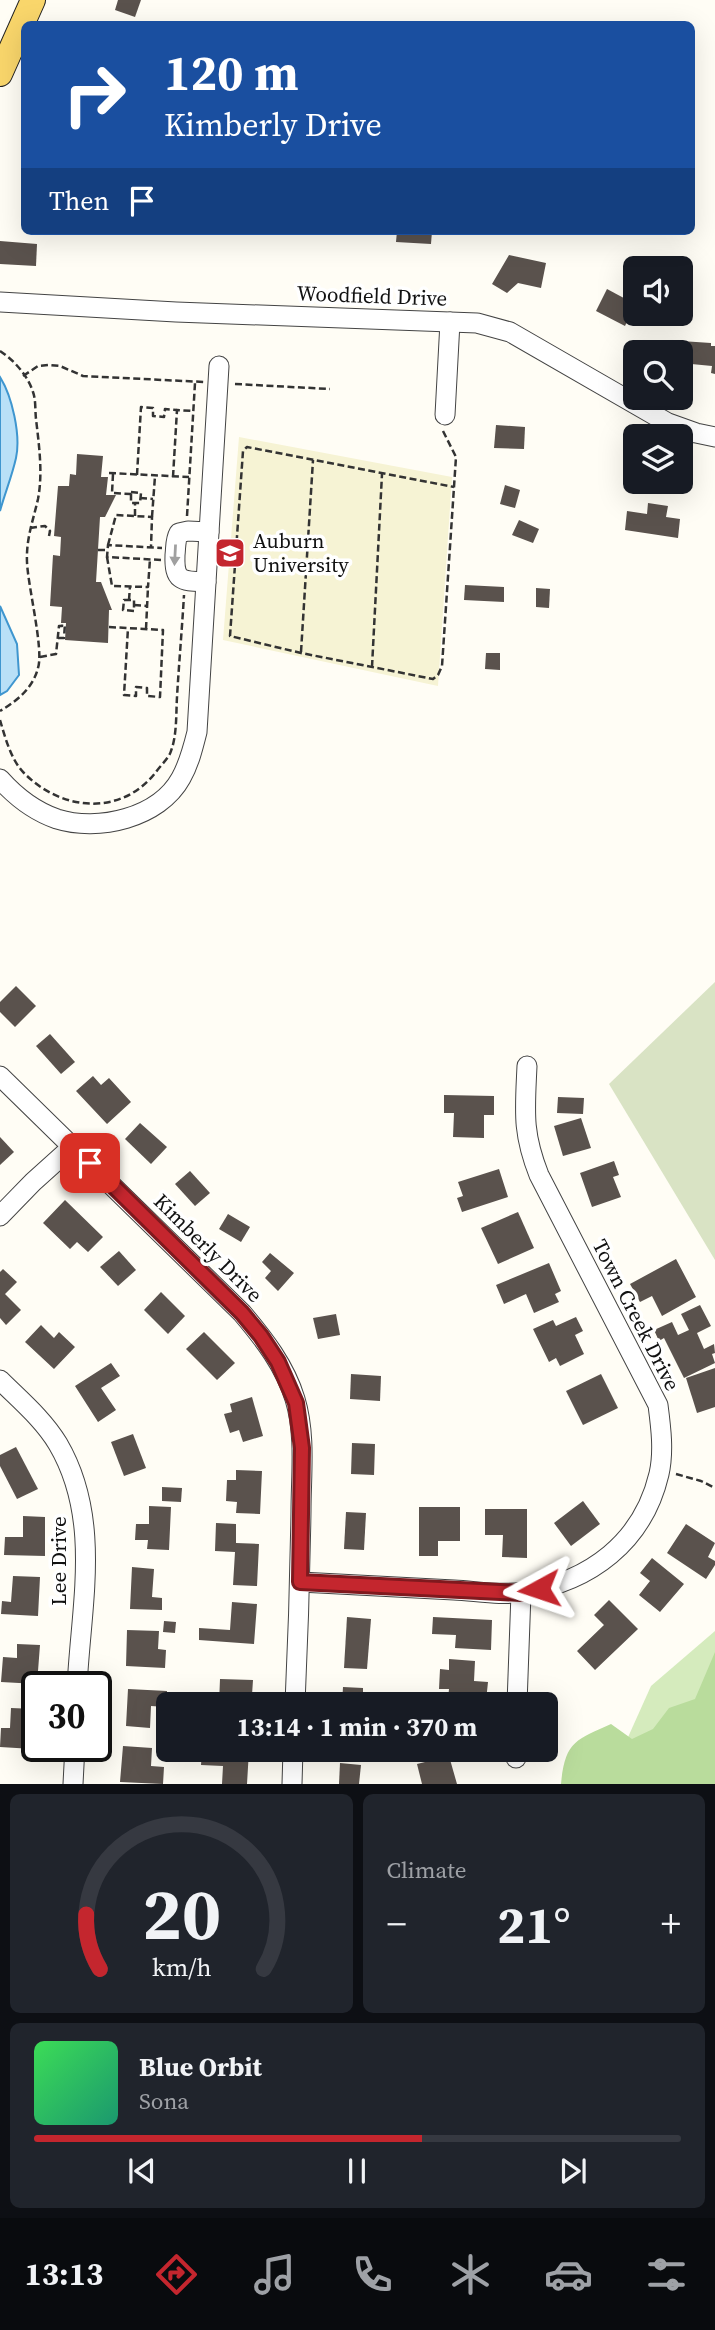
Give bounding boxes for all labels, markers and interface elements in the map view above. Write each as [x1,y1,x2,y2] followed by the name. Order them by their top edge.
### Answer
[164,39,299,106] text: 120 m
[49,49,140,140] icon: right
[164,103,382,147] text: Kimberly Drive
[123,182,161,220] icon: arrive
[49,183,109,219] text: Then
[623,256,693,494] map controls
[623,256,693,326] button: sound
[296,278,448,313] street label: Woodfield Drive
[623,340,693,410] button: search
[623,424,693,494] button: layers
[253,526,349,579] place label: Auburn University
[213,536,247,570] school or university icon: Auburn University
[170,544,181,566] one-way arrow
[60,1133,120,1193] pin
[71,1144,109,1182] icon: arrive
[148,1187,269,1308] street label: Kimberly Drive
[586,1234,687,1396] street label: Town Creek Drive
[44,1516,73,1606] street label: Lee Drive
[502,1552,576,1626] position arrow
[21,1671,112,1762] speed limit sign: 30
[237,1709,477,1745] text: 13:14 · 1 min · 370 m
[387,1854,466,1886] text: Climate
[142,1865,221,1964] text: 20
[497,1889,570,1960] text: 21°
[387,1898,407,1950] text: −
[661,1898,681,1950] text: +
[151,1950,211,1984] text: km/h
[139,2049,262,2085] text: Blue Orbit
[139,2085,189,2117] text: Sona
[123,2152,161,2190] icon: previous
[338,2152,376,2190] icon: pause
[554,2152,592,2190] icon: next
[152,2250,201,2299] icon: directions
[250,2250,299,2299] icon: music
[348,2250,397,2299] icon: phone
[446,2250,495,2299] icon: climate
[544,2250,593,2299] icon: car
[642,2250,691,2299] icon: filters
[24,2252,103,2296] text: 13:13

